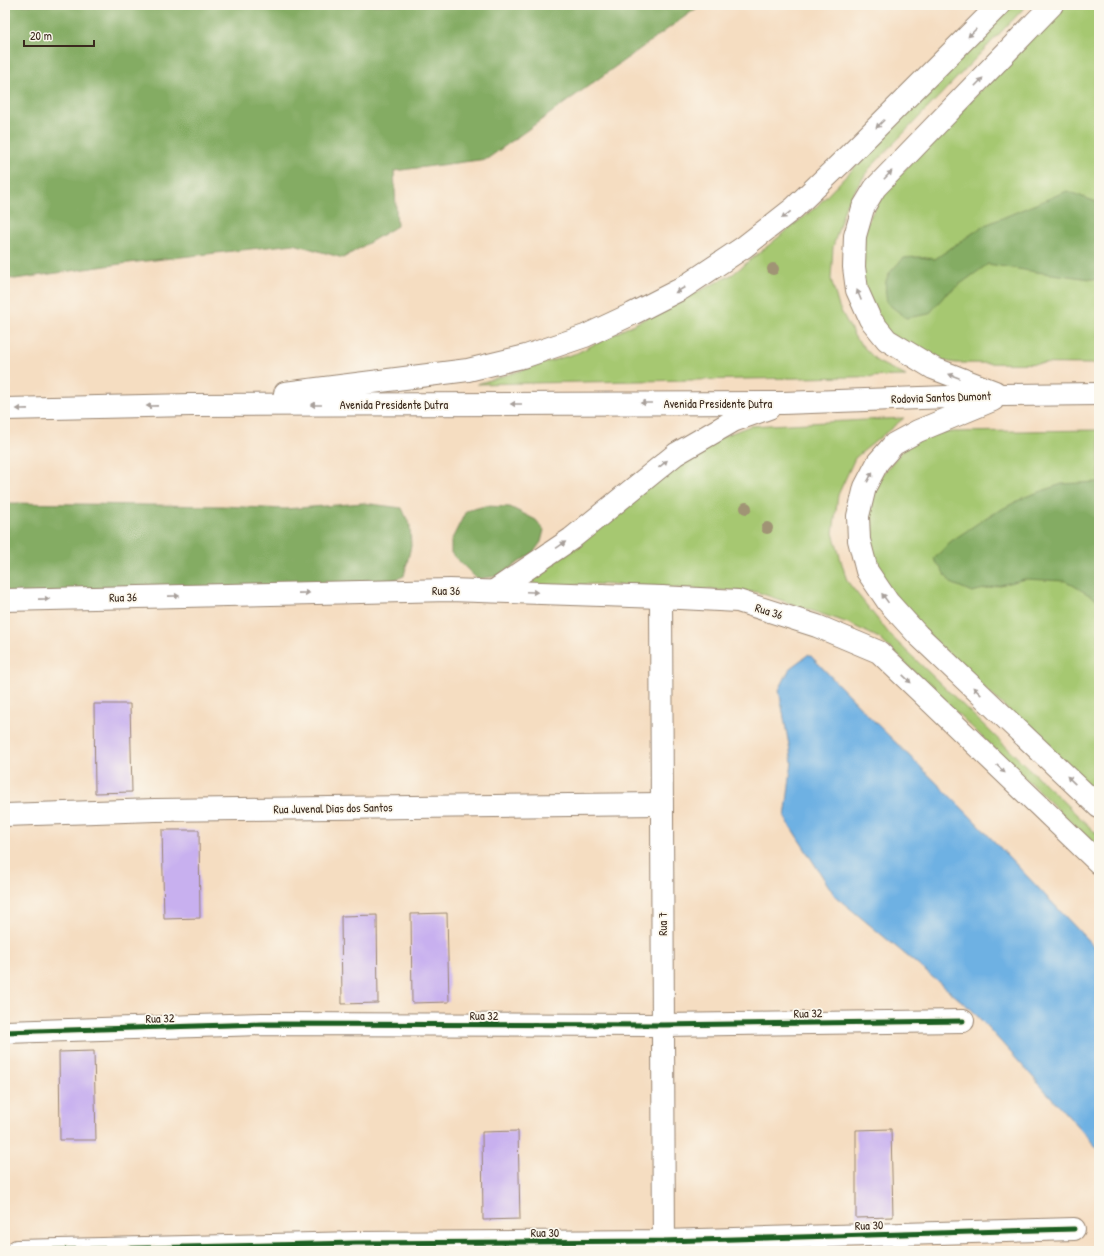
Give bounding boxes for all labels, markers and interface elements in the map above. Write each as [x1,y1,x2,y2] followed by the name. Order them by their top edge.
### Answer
[24,22,94,48] scale bar
[30,27,52,44] text: 20 m
[967,28,977,38] one-way arrow
[974,77,983,87] one-way arrow
[875,120,885,129] one-way arrow
[883,170,893,180] one-way arrow
[780,210,791,219] one-way arrow
[674,286,686,293] one-way arrow
[856,288,862,300] one-way arrow
[948,372,960,378] one-way arrow
[891,387,992,407] street label: Rodovia Santos Dumont
[664,395,773,412] street label: Avenida Presidente Dutra
[340,396,449,413] street label: Avenida Presidente Dutra
[639,400,652,406] one-way arrow
[509,401,522,407] one-way arrow
[309,402,322,408] one-way arrow
[145,403,158,409] one-way arrow
[15,406,28,412] one-way arrow
[658,460,668,469] one-way arrow
[867,471,873,483] one-way arrow
[556,541,566,549] one-way arrow
[432,582,460,599] street label: Rua 36
[109,588,137,606] street label: Rua 36
[526,589,539,595] one-way arrow
[298,590,311,596] one-way arrow
[168,593,181,599] one-way arrow
[881,593,889,604] one-way arrow
[38,596,51,602] one-way arrow
[753,599,785,623] street label: Rua 36
[902,674,912,684] one-way arrow
[972,686,982,696] one-way arrow
[996,764,1006,774] one-way arrow
[1066,776,1076,785] one-way arrow
[273,798,393,818] street label: Rua Juvenal Dias dos Santos
[654,912,671,936] street label: Rua 7
[793,1004,823,1022] street label: Rua 32
[470,1007,499,1024] street label: Rua 32
[145,1009,175,1027] street label: Rua 32
[854,1216,884,1234] street label: Rua 30
[531,1224,559,1241] street label: Rua 30

